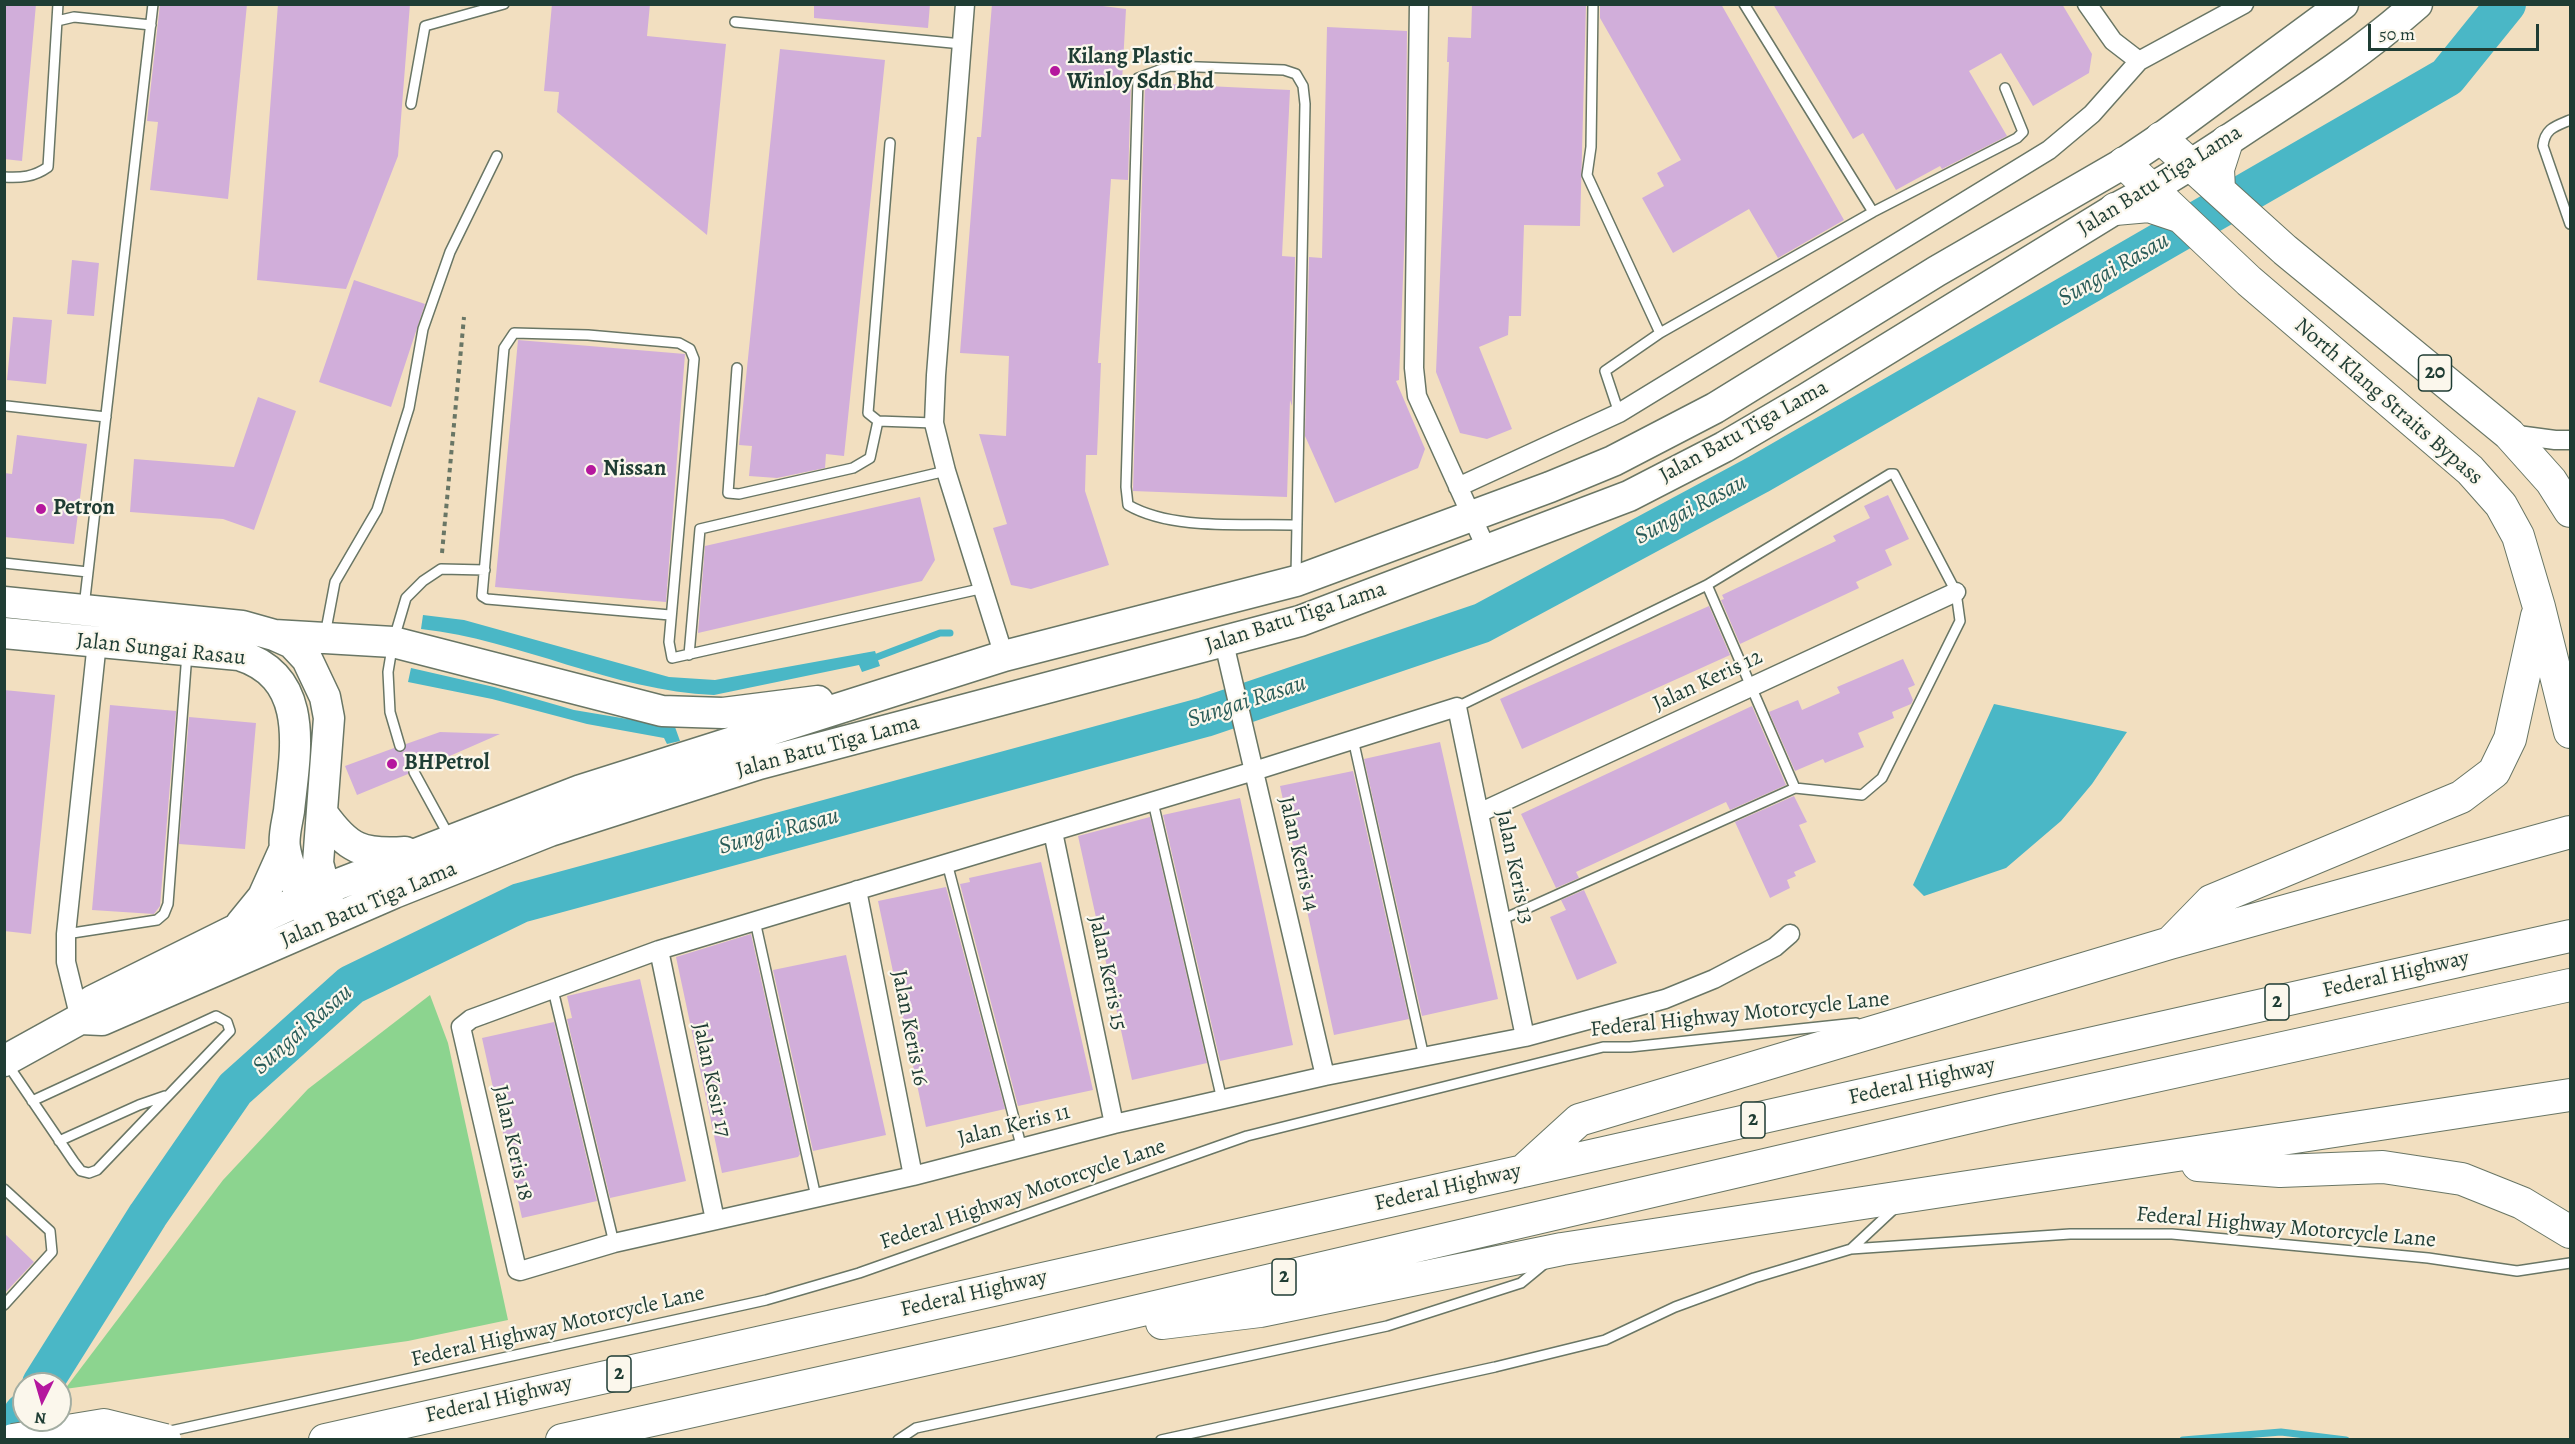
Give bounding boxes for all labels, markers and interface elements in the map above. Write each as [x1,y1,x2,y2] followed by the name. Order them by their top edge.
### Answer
[2371,12,2542,50] scale bar
[2379,22,2415,46] text: 50 m
[1067,45,1214,96] place label: Kilang Plastic Winloy Sdn Bhd
[1048,64,1062,78] marker: Kilang Plastic Winloy Sdn Bhd
[2073,120,2247,242] street label: Jalan Batu Tiga Lama
[2053,227,2175,313] water label: Sungai Rasau
[2288,313,2488,491] street label: North Klang Straits Bypass
[2418,355,2452,391] road number: 20
[1655,375,1833,489] street label: Jalan Batu Tiga Lama
[603,457,666,483] place label: Nissan
[584,463,598,477] marker: Nissan
[1630,468,1752,552] water label: Sungai Rasau
[53,496,115,522] place label: Petron
[34,502,48,516] marker: Petron
[1202,576,1390,660] street label: Jalan Batu Tiga Lama
[75,628,247,672] street label: Jalan Sungai Rasau
[1649,644,1767,718] street label: Jalan Keris 12
[1184,669,1310,735] water label: Sungai Rasau
[734,710,922,784] street label: Jalan Batu Tiga Lama
[404,751,490,777] place label: BHPetrol
[385,757,399,771] marker: BHPetrol
[1272,794,1324,914] street label: Jalan Keris 14
[716,802,842,862] water label: Sungai Rasau
[1489,807,1539,927] street label: Jalan Keris 13
[277,856,461,954] street label: Jalan Batu Tiga Lama
[1082,913,1132,1033] street label: Jalan Keris 15
[2320,945,2472,1005] street label: Federal Highway
[885,968,933,1088] street label: Jalan Keris 16
[247,979,359,1081] water label: Sungai Rasau
[2265,984,2289,1020] road number: 2
[1589,986,1891,1044] street label: Federal Highway Motorcycle Lane
[686,1020,736,1140] street label: Jalan Kesir 17
[1846,1052,1998,1112] street label: Federal Highway
[486,1083,538,1203] street label: Jalan Keris 18
[955,1099,1073,1153] street label: Jalan Keris 11
[1741,1102,1765,1138] road number: 2
[877,1134,1169,1256] street label: Federal Highway Motorcycle Lane
[1372,1158,1524,1218] street label: Federal Highway
[2135,1202,2437,1254] street label: Federal Highway Motorcycle Lane
[1272,1259,1296,1295] road number: 2
[898,1264,1050,1324] street label: Federal Highway
[409,1280,707,1374] street label: Federal Highway Motorcycle Lane
[607,1356,631,1392] road number: 2
[423,1370,575,1430] street label: Federal Highway
[12,1372,72,1432] north arrow
[34,1406,47,1429] text: N

